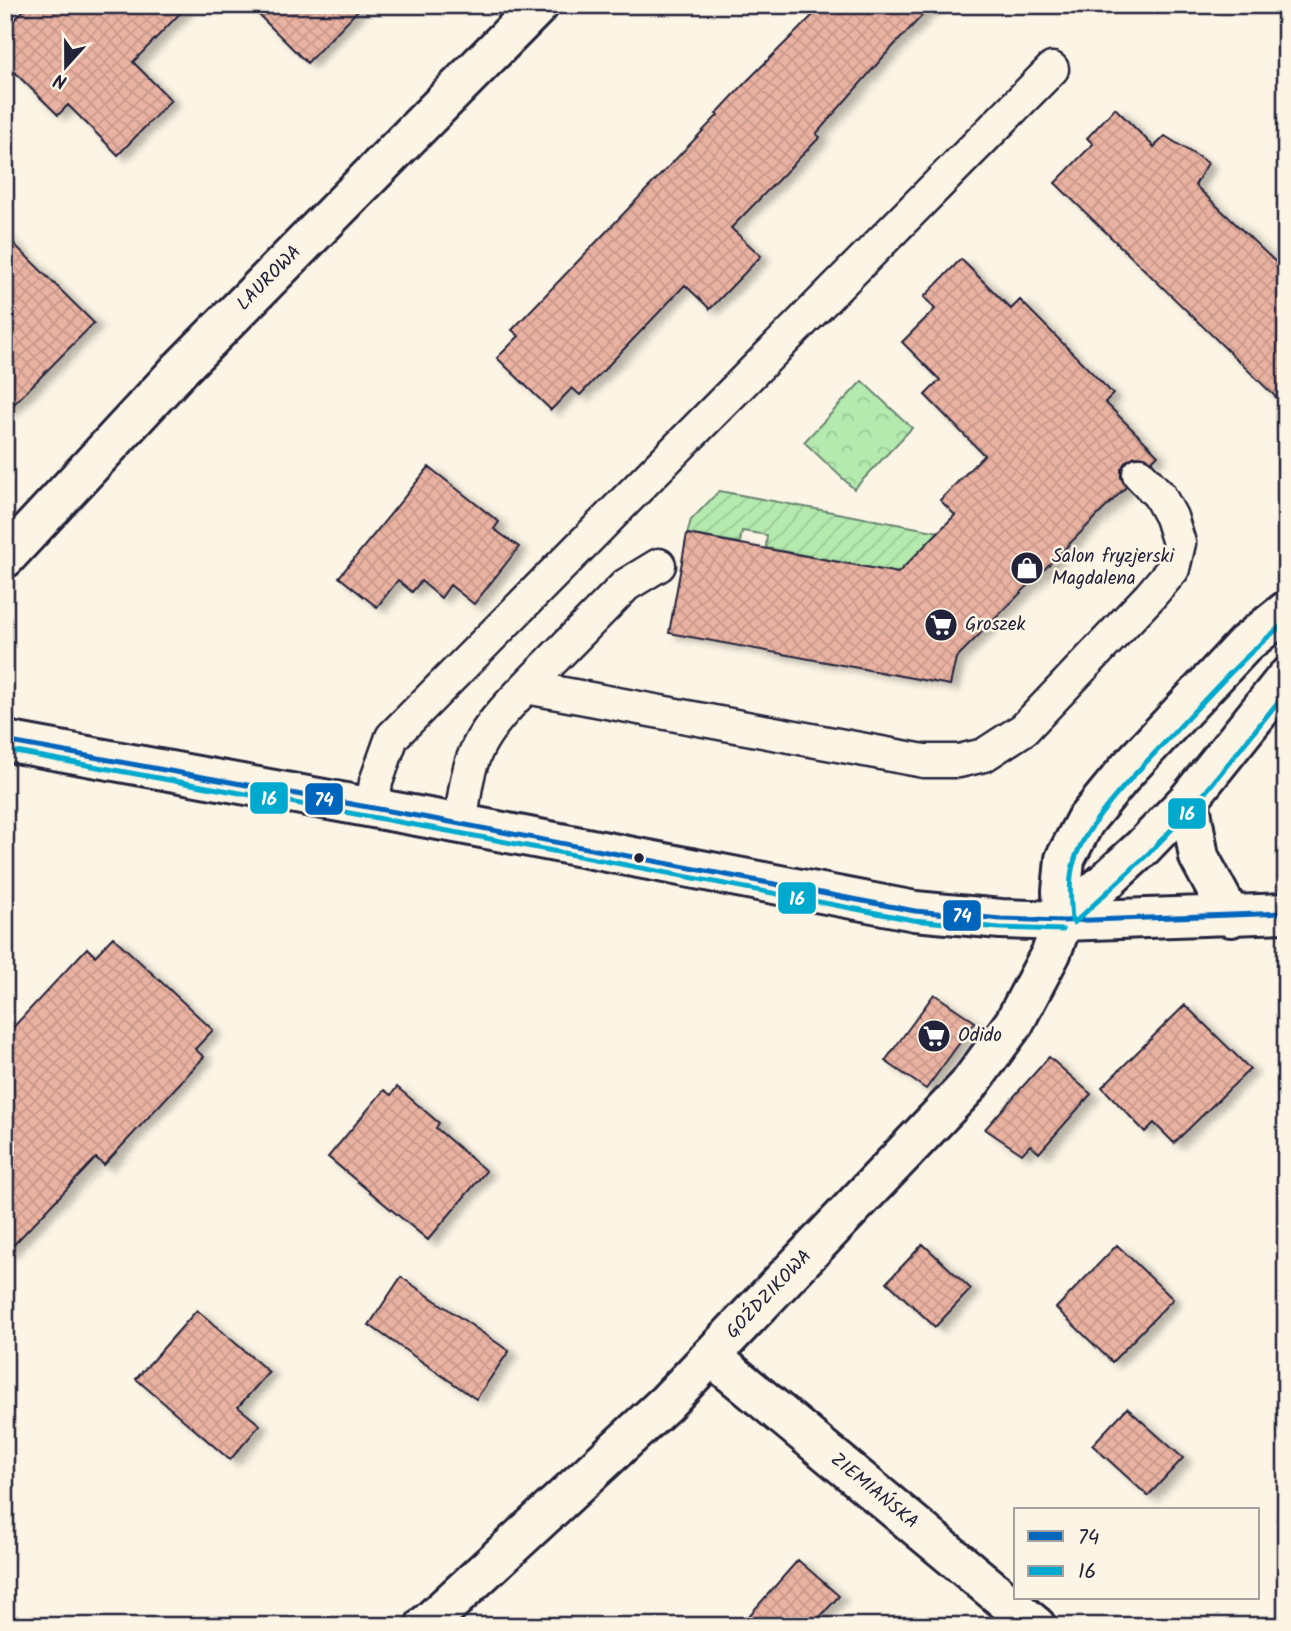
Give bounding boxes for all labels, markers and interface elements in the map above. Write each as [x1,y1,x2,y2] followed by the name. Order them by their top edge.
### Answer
[32,32,102,102] north arrow
[50,64,72,96] text: N
[230,238,309,318] street label: LAUROWA
[1052,542,1175,594] place label: Salon fryzjerski Magdalena
[1008,549,1046,587] shop icon: Salon fryzjerski Magdalena
[922,606,960,644] supermarket icon: Groszek
[965,610,1026,640] place label: Groszek
[249,781,289,815] line badge: 16
[304,782,344,816] line badge: 74
[261,785,277,815] text: 16
[314,786,334,816] text: 74
[1167,797,1207,830] line badge: 16
[1179,800,1195,830] text: 16
[632,851,646,865] unlabelled marker
[777,881,817,915] line badge: 16
[789,885,805,915] text: 16
[942,899,982,932] line badge: 74
[952,902,972,932] text: 74
[915,1017,953,1055] supermarket icon: Odido
[958,1021,1002,1051] place label: Odido
[719,1243,820,1346] street label: GOŹDZIKOWA
[823,1446,925,1537] street label: ZIEMIAŃSKA
[1014,1508,1260,1600] legend
[1078,1522,1099,1555] text: 74
[1078,1556,1096,1589] text: 16

